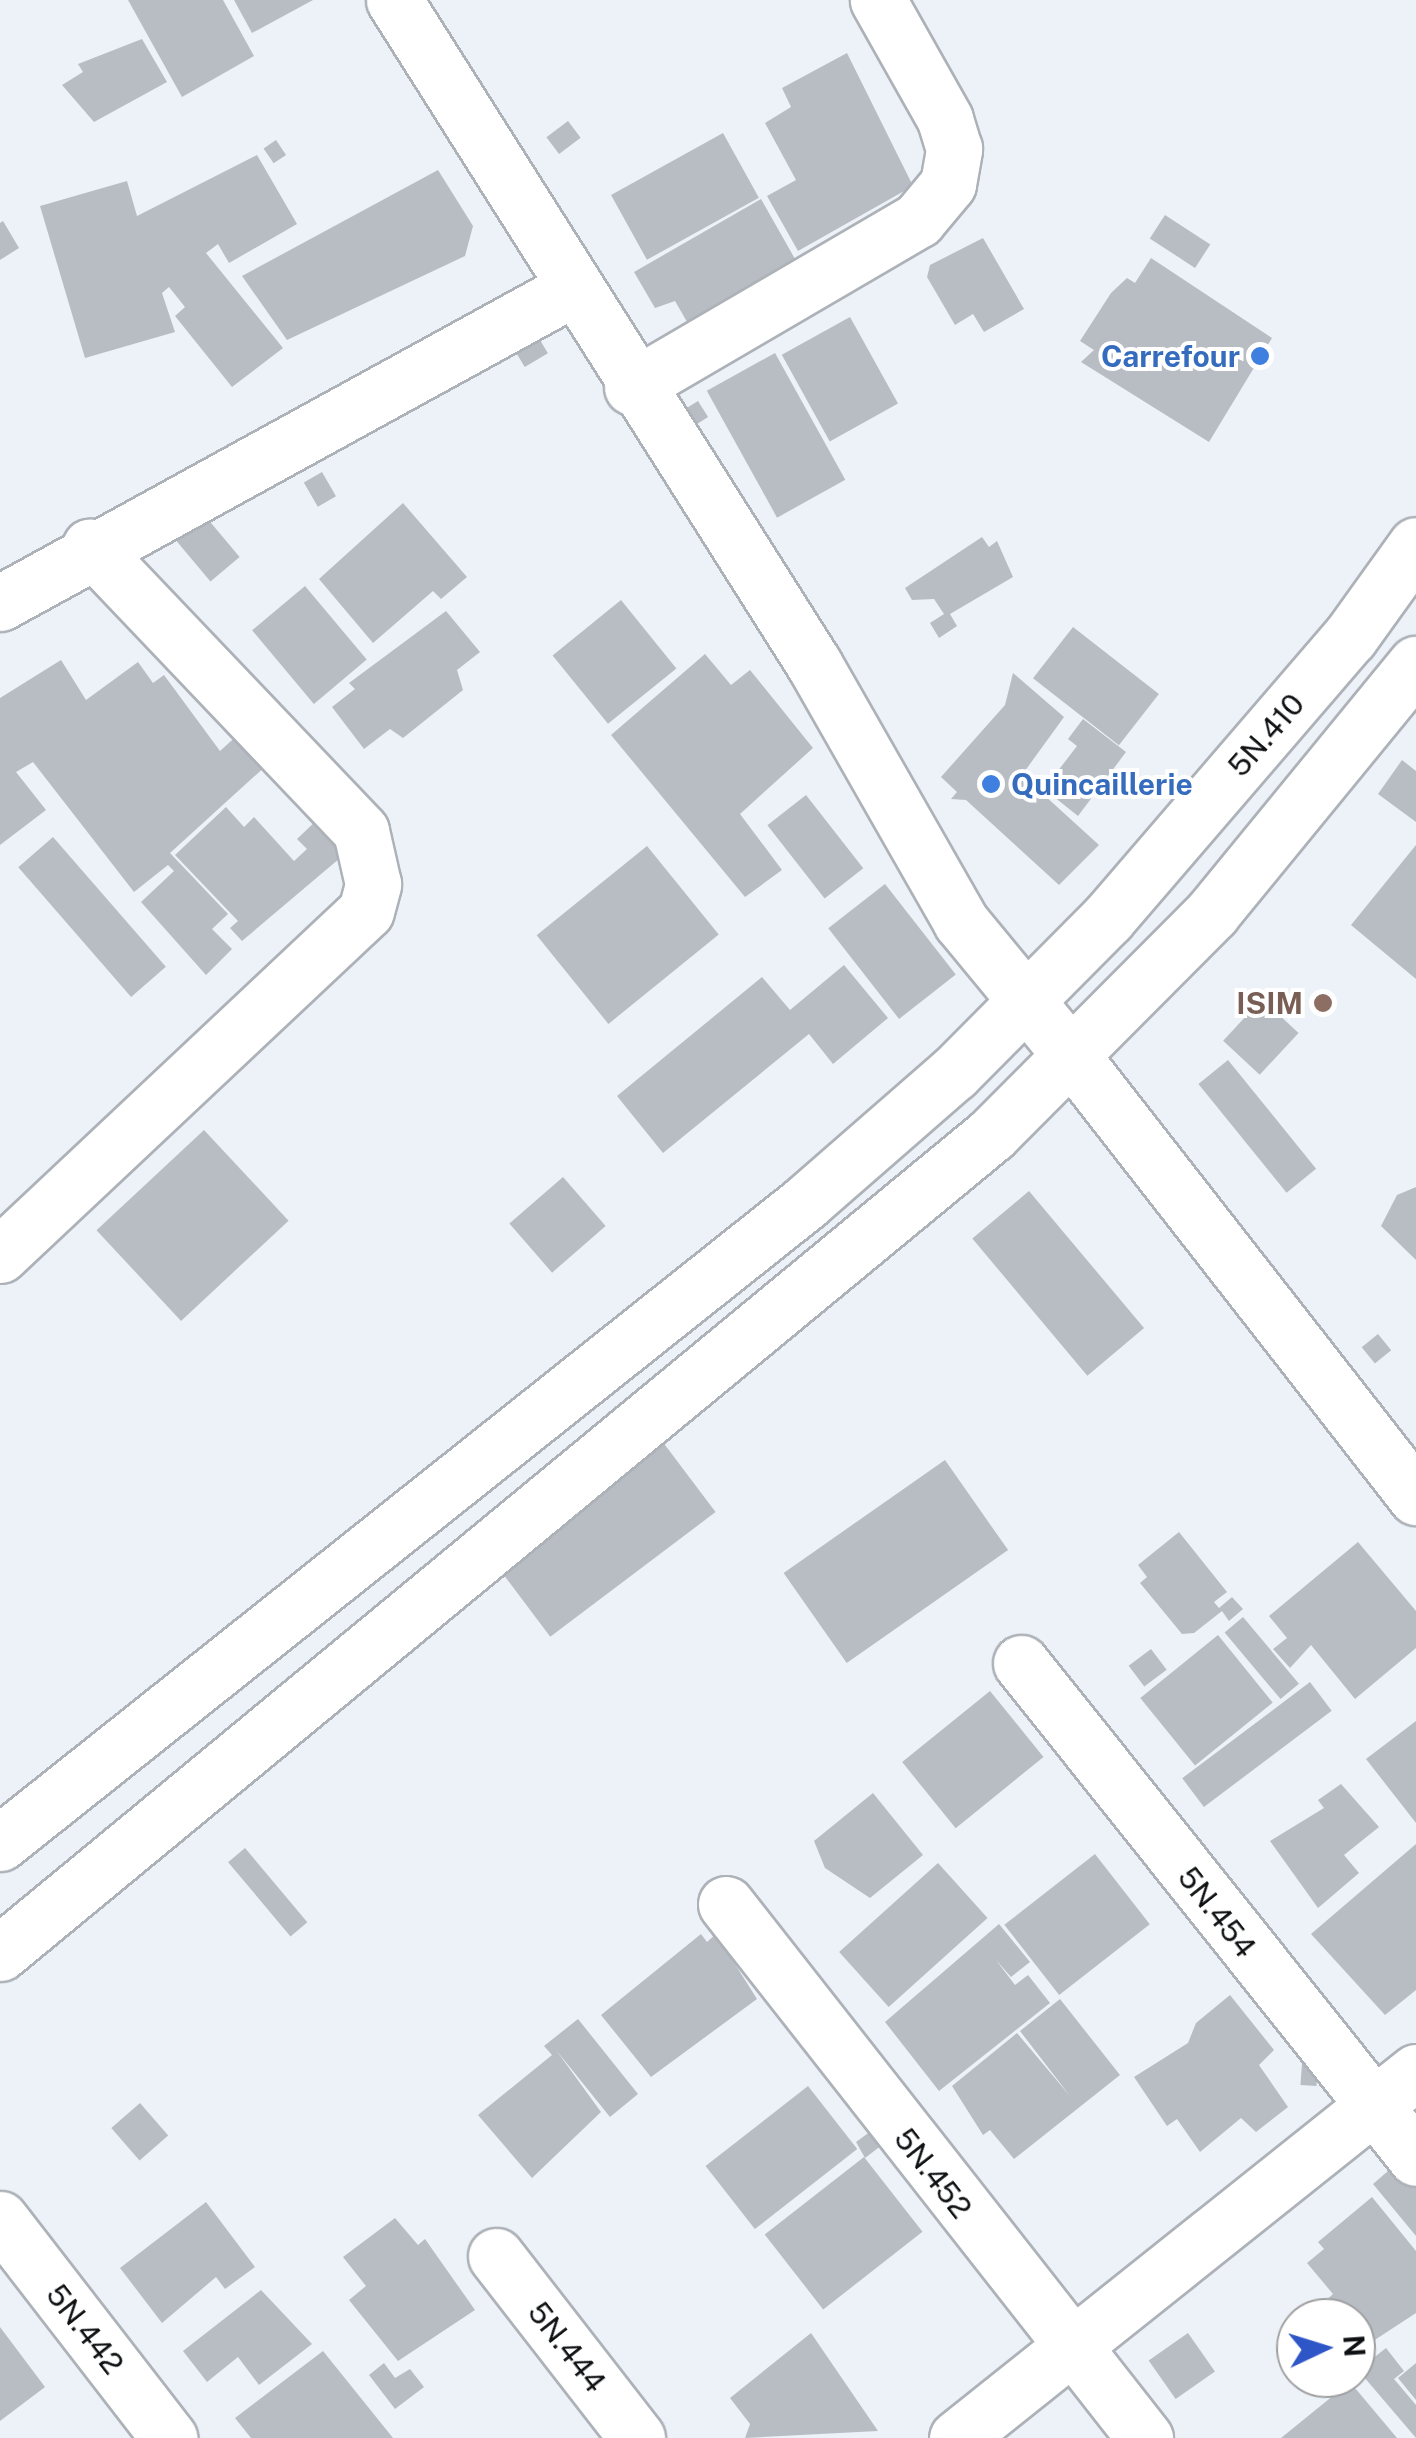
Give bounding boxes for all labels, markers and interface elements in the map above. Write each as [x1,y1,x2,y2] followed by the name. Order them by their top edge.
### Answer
[1101,338,1240,374] place label: Carrefour
[1249,345,1271,367] marker: Carrefour
[1220,686,1312,784] street label: 5N.410
[1011,766,1193,802] place label: Quincaillerie
[980,773,1002,795] marker: Quincaillerie
[1236,985,1303,1021] place label: ISIM
[1312,992,1334,1014] marker: ISIM
[1170,1860,1264,1964] street label: 5N.454
[887,2121,979,2225] street label: 5N.452
[39,2277,131,2381] street label: 5N.442
[521,2295,613,2399] street label: 5N.444
[1276,2298,1376,2398] north arrow
[1337,2334,1372,2358] text: N

